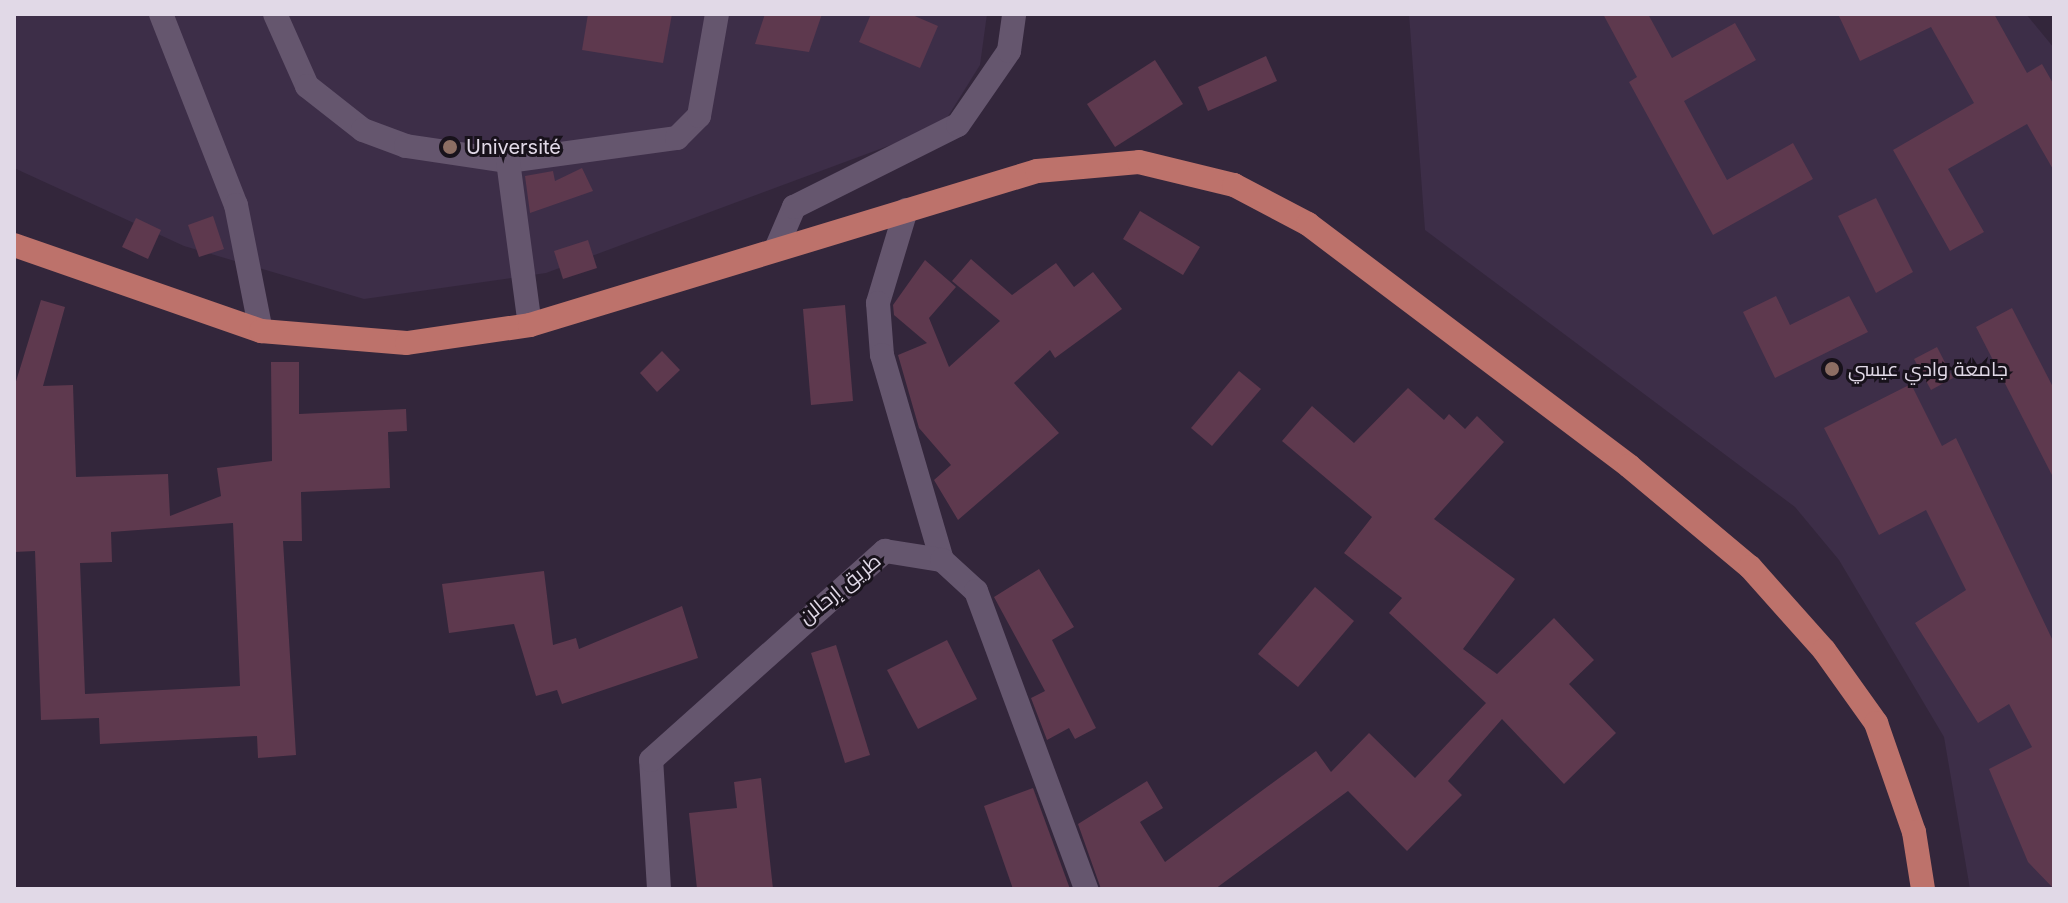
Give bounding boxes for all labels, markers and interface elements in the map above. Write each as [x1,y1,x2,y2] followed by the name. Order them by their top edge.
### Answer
[466,135,561,159] place label: Université
[441,138,459,156] marker: Université
[1848,357,2008,381] place label: جامعة وادي عيسي
[1823,360,1841,378] marker: جامعة وادي عيسي
[794,549,886,629] street label: طريق إرحالن

